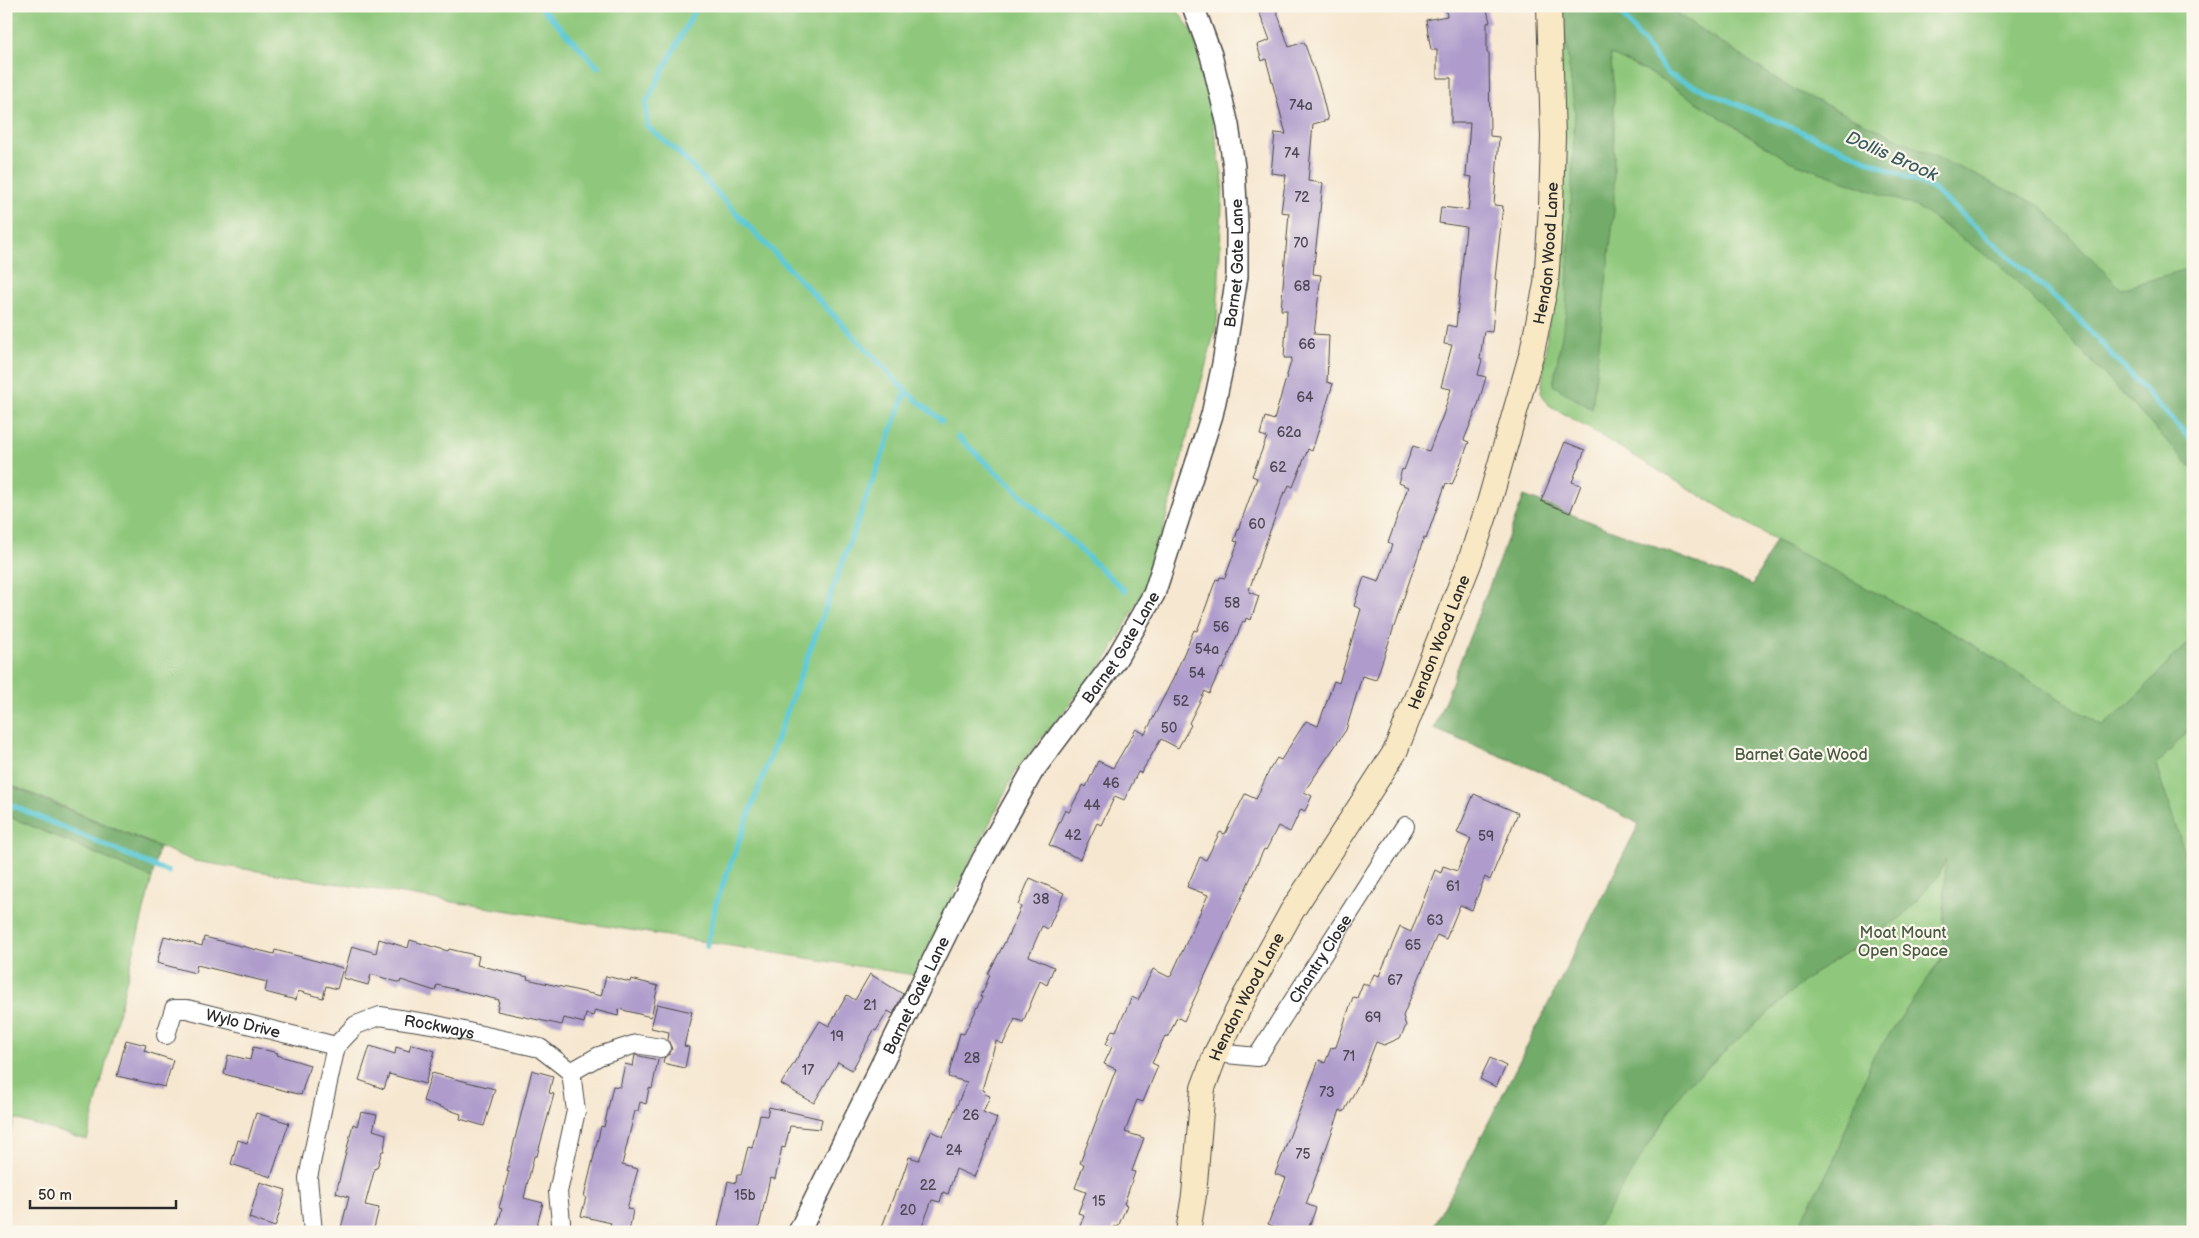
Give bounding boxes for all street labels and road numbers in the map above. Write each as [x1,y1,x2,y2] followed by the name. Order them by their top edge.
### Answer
[1530,181,1563,326] street label: Hendon Wood Lane
[1221,198,1248,329] street label: Barnet Gate Lane
[1405,572,1475,712] street label: Hendon Wood Lane
[1079,588,1165,708] street label: Barnet Gate Lane
[1286,911,1357,1007] street label: Chantry Close
[1206,929,1289,1064] street label: Hendon Wood Lane
[880,933,954,1058] street label: Barnet Gate Lane
[203,1006,282,1043] street label: Wylo Drive
[402,1012,476,1044] street label: Rockways

